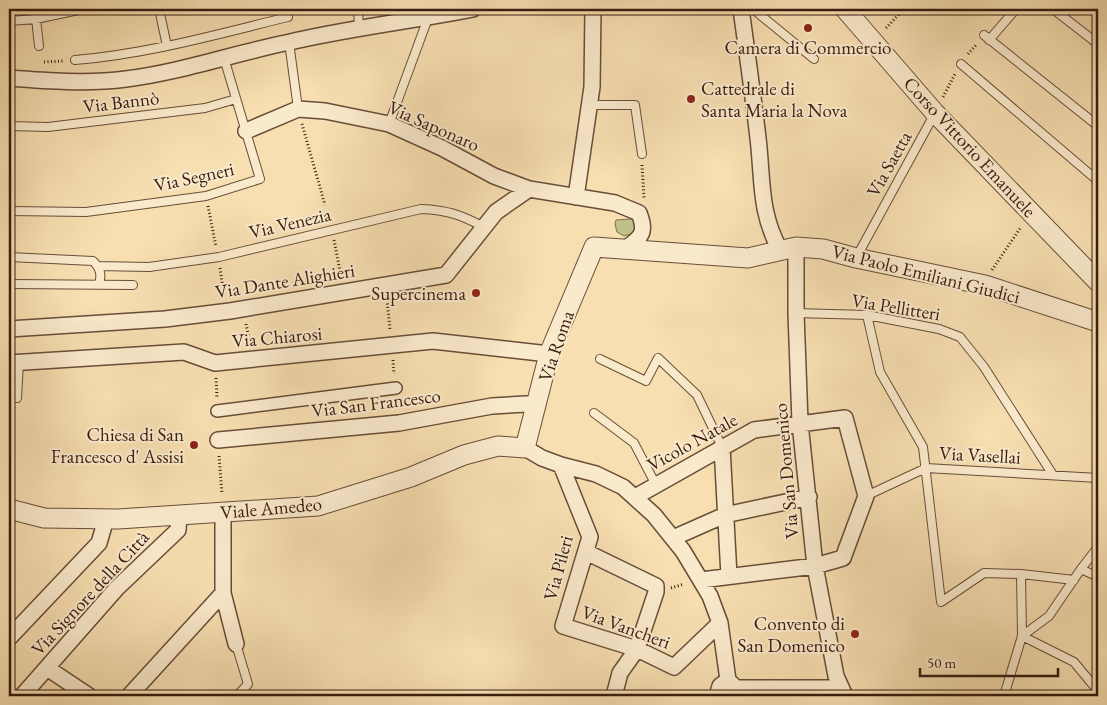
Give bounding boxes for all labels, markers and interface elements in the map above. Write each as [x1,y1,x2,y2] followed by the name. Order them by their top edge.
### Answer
[802,22,814,34] marker: Camera di Commercio
[724,35,892,60] place label: Camera di Commercio
[898,71,1042,223] street label: Corso Vittorio Emanuele
[701,76,848,123] place label: Cattedrale di Santa Maria la Nova
[81,85,161,119] street label: Via Bannò
[685,93,697,105] marker: Cattedrale di Santa Maria la Nova
[384,95,484,157] street label: Via Saponaro
[861,126,918,201] street label: Via Saetta
[152,156,237,198] street label: Via Segneri
[246,201,334,245] street label: Via Venezia
[829,239,1023,310] street label: Via Paolo Emiliani Giudici
[213,258,357,304] street label: Via Dante Alighieri
[371,281,466,306] place label: Supercinema
[470,287,482,299] marker: Supercinema
[850,288,942,326] street label: Via Pellitteri
[532,307,580,385] street label: Via Roma
[231,321,323,353] street label: Via Chiarosi
[310,383,442,423] street label: Via San Francesco
[768,402,804,540] street label: Via San Domenico
[642,407,742,477] street label: Vicolo Natale
[51,422,184,469] place label: Chiesa di San Francesco d' Assisi
[188,439,200,451] marker: Chiesa di San Francesco d' Assisi
[939,440,1022,470] street label: Via Vasellai
[219,491,323,525] street label: Viale Amedeo
[25,525,155,661] street label: Via Signore della Città
[537,532,579,603] street label: Via Pileri
[578,599,674,655] street label: Via Vancheri
[737,611,845,658] place label: Convento di San Domenico
[849,628,861,640] marker: Convento di San Domenico
[920,645,1057,677] scale bar
[927,653,956,672] text: 50 m

